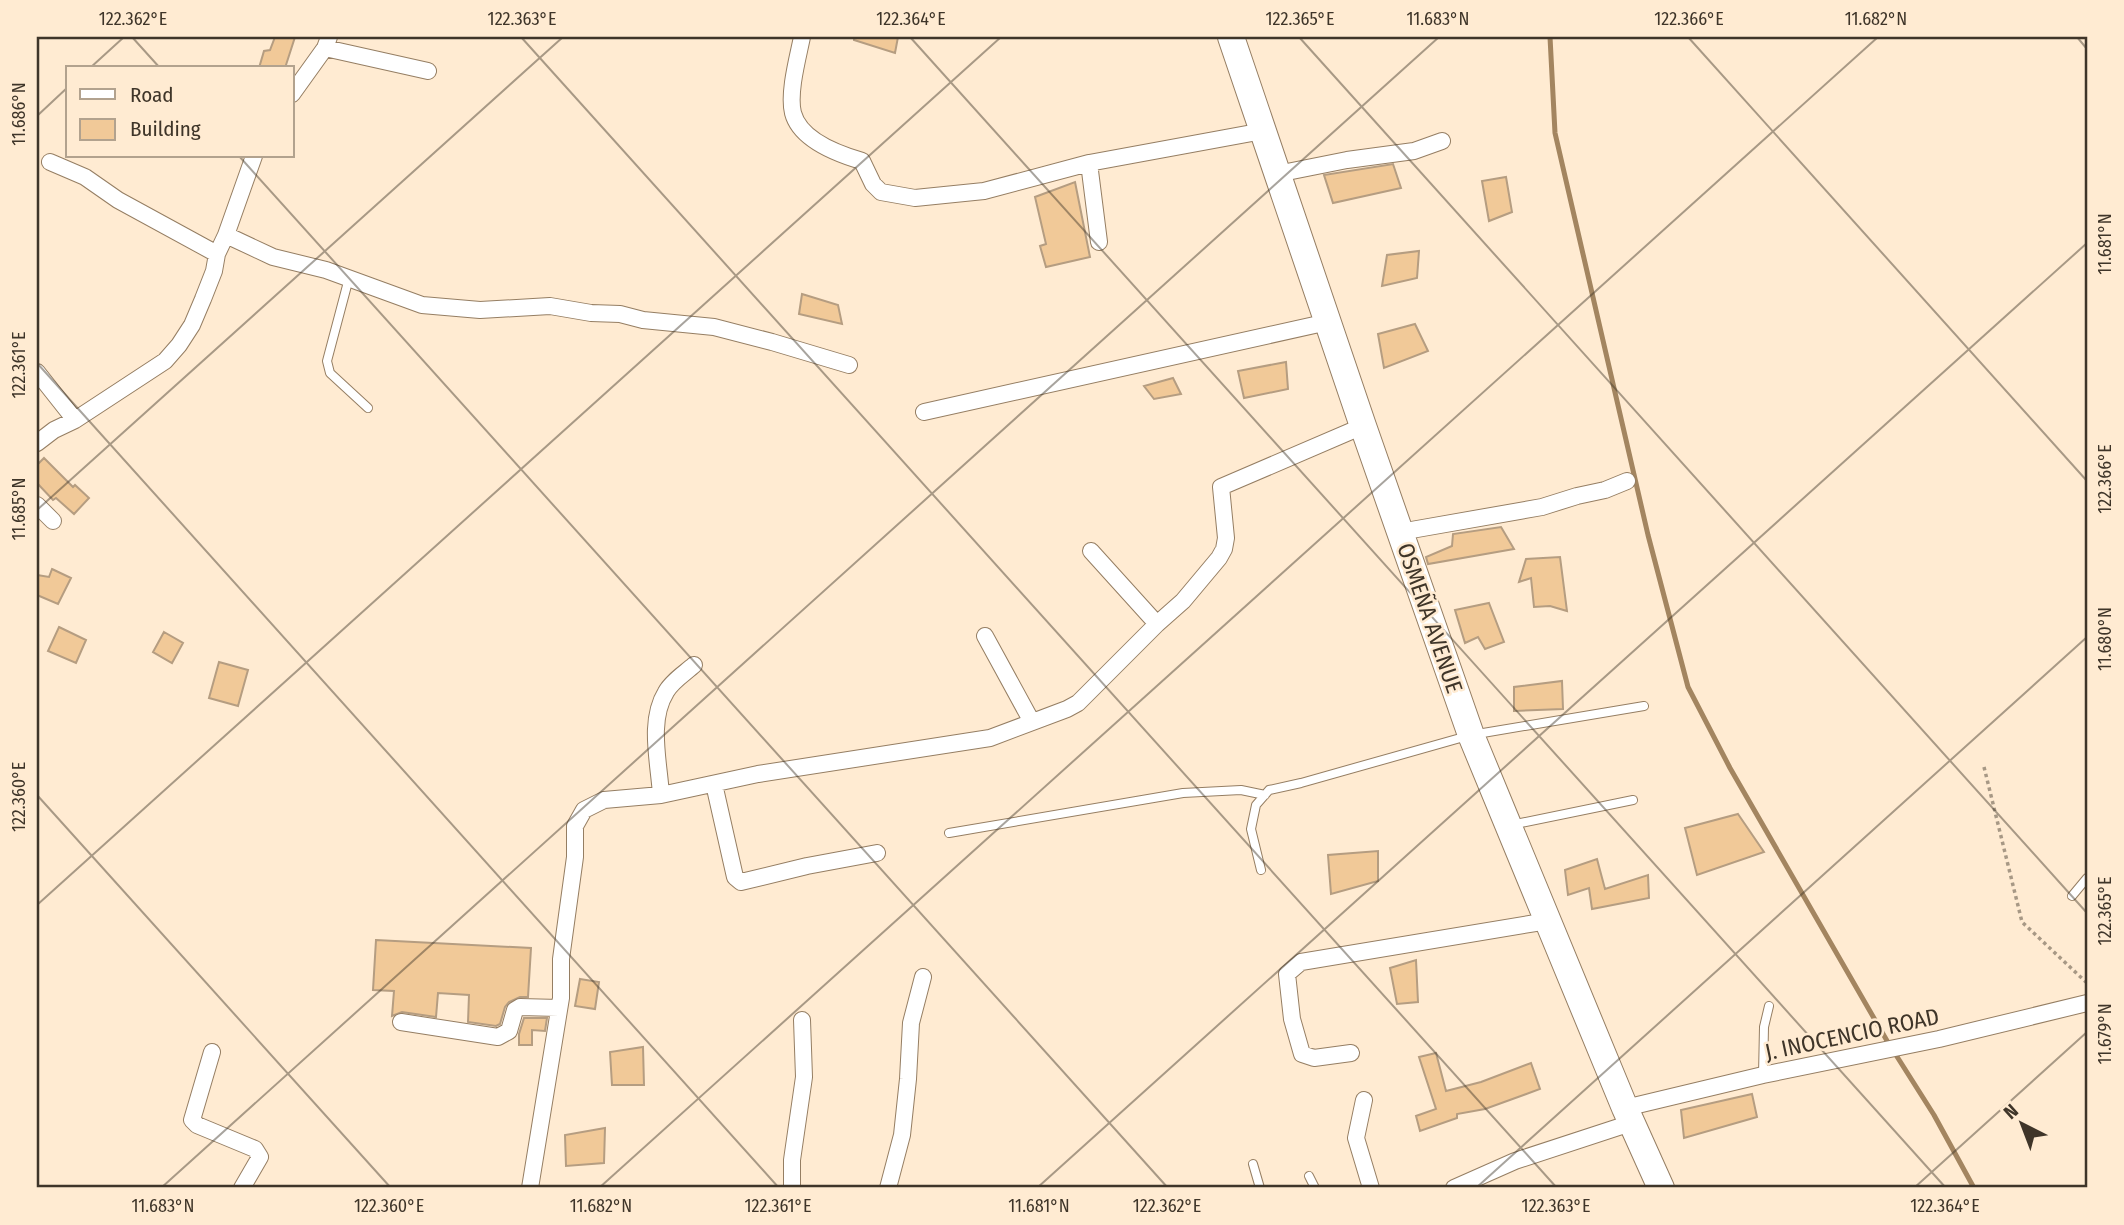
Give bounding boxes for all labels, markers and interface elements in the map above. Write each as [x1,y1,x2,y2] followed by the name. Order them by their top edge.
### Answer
[99,8,167,30] text: 122.362°E
[488,8,556,30] text: 122.363°E
[876,8,946,30] text: 122.364°E
[1266,8,1334,30] text: 122.365°E
[1407,8,1469,30] text: 11.683°N
[1654,8,1724,30] text: 122.366°E
[1845,8,1907,30] text: 11.682°N
[66,66,294,158] legend
[8,82,30,146] text: 11.686°N
[130,82,174,108] text: Road
[130,116,201,142] text: Building
[2094,213,2116,275] text: 11.681°N
[8,331,30,399] text: 122.361°E
[2094,444,2116,514] text: 122.366°E
[8,478,30,540] text: 11.685°N
[1391,539,1469,697] street label: OSMEÑA AVENUE
[2094,607,2116,671] text: 11.680°N
[8,762,30,832] text: 122.360°E
[2094,877,2116,945] text: 122.365°E
[1763,1002,1941,1066] street label: J. INOCENCIO ROAD
[2094,1003,2116,1065] text: 11.679°N
[1988,1088,2058,1158] north arrow
[1999,1099,2023,1124] text: N
[132,1195,194,1217] text: 11.683°N
[354,1195,424,1217] text: 122.360°E
[570,1195,632,1217] text: 11.682°N
[744,1195,812,1217] text: 122.361°E
[1008,1195,1070,1217] text: 11.681°N
[1133,1195,1201,1217] text: 122.362°E
[1522,1195,1590,1217] text: 122.363°E
[1910,1195,1980,1217] text: 122.364°E

